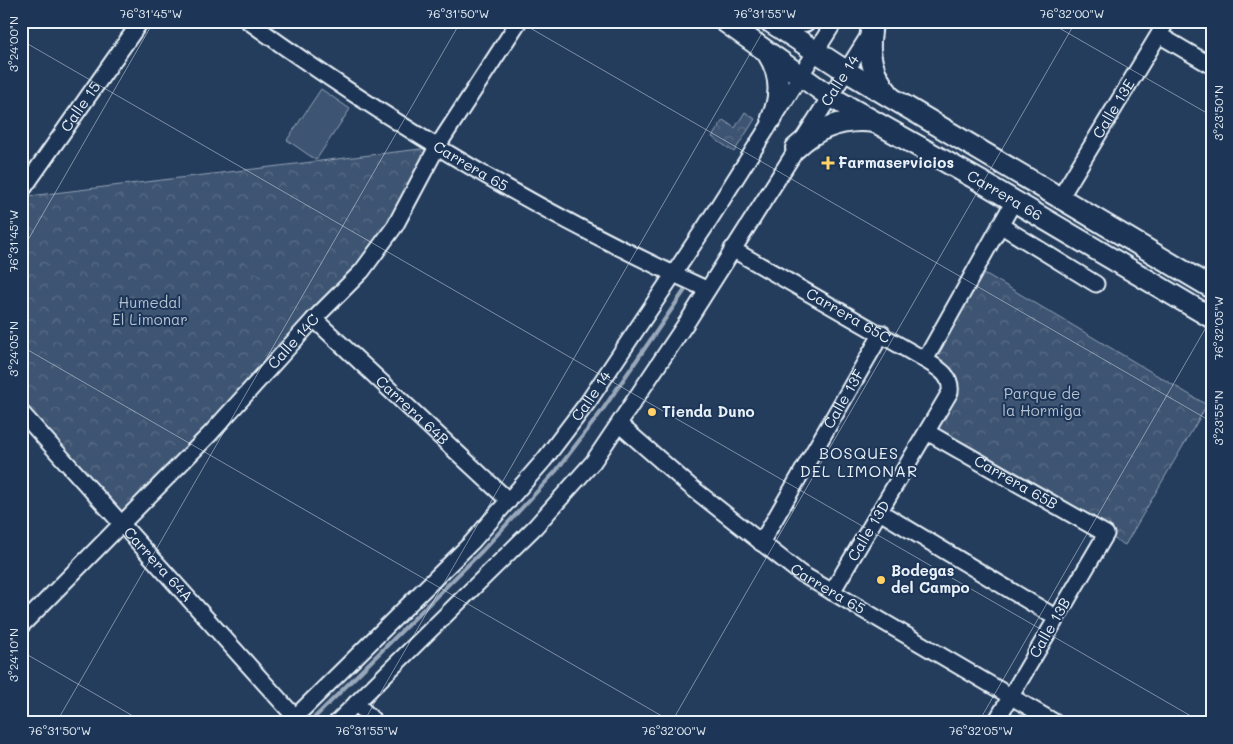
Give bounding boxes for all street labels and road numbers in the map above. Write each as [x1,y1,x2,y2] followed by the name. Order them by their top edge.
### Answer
[816,50,863,110] street label: Calle 14
[1087,75,1139,142] street label: Calle 13E
[55,77,105,135] street label: Calle 15
[430,136,512,195] street label: Carrera 65
[964,165,1047,225] street label: Carrera 66
[803,283,895,347] street label: Carrera 65C
[263,309,323,373] street label: Calle 14C
[818,365,868,432] street label: Calle 13F
[566,366,615,425] street label: Calle 14
[372,371,454,449] street label: Carrera 64B
[971,450,1062,513] street label: Carrera 65B
[842,496,894,565] street label: Calle 13D
[120,522,198,606] street label: Carrera 64A
[787,558,869,618] street label: Carrera 65
[1024,594,1074,661] street label: Calle 13B

